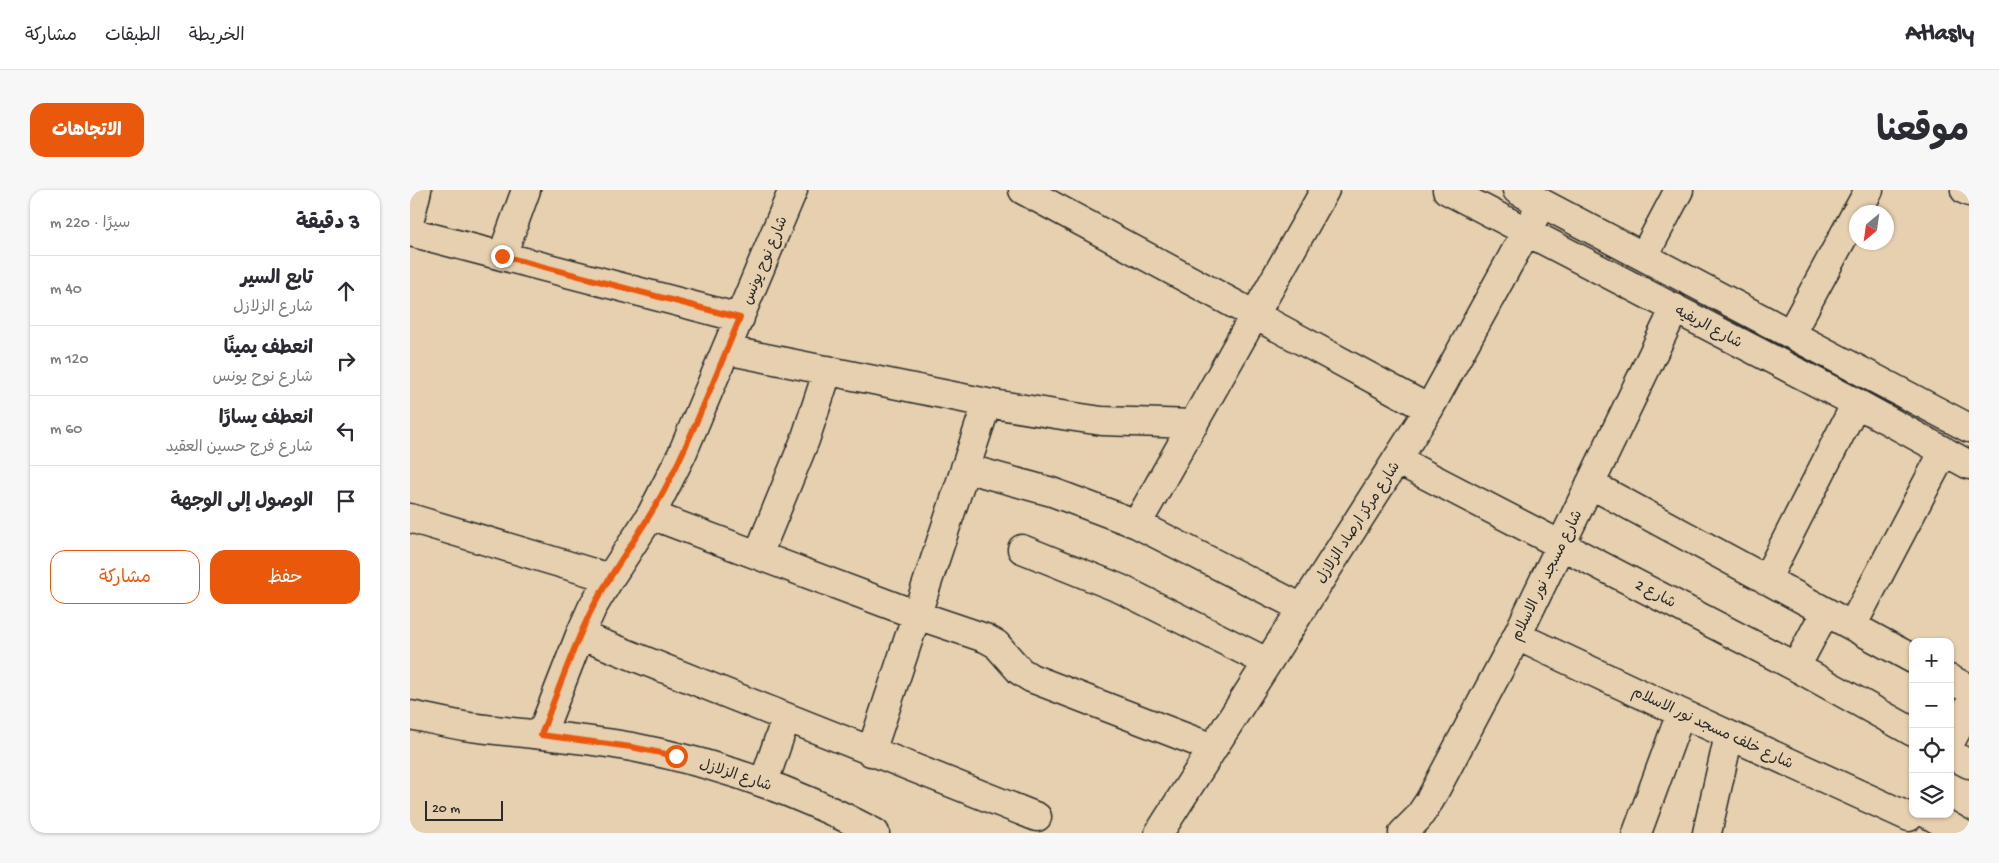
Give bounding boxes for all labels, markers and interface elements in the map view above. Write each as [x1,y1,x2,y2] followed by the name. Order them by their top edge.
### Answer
[1906,20,1974,49] text: Atlasly
[25,26,77,47] text: مشاركة
[105,26,161,47] text: الطبقات
[189,26,245,47] text: الخريطة
[30,103,144,157] button: الاتجاهات
[1876,113,1969,154] text: موقعنا
[1849,205,1894,250] north arrow
[296,212,360,237] text: 3 دقيقة
[739,214,793,308] street label: شارع نوح يونس
[50,215,130,234] text: سيرًا · 220 m
[491,245,514,268] route end
[241,268,313,291] text: تابع السير
[332,277,360,305] icon: ahead
[50,281,82,300] text: 40 m
[233,299,313,318] text: شارع الزلازل
[1671,303,1745,353] street label: شارع الريفيه
[224,338,313,361] text: انعطف يمينًا
[332,347,360,375] icon: right
[50,351,89,370] text: 120 m
[212,369,313,388] text: شارع نوح يونس
[219,408,313,431] text: انعطف يسارًا
[332,417,360,445] icon: left
[50,421,82,440] text: 60 m
[165,439,313,458] text: شارع فرج حسين العقيد
[1313,459,1405,587] street label: شارع مركز ارصاد الزلازل
[332,487,360,515] icon: arrive
[170,491,313,514] text: الوصول إلى الوجهة
[1508,508,1587,644] street label: شارع مسجد نور الاسلام
[50,550,200,604] button: مشاركة
[210,550,360,604] button: حفظ
[1632,577,1678,613] street label: شارع 2
[1909,638,1954,818] map controls
[1909,638,1954,683] button: +
[1909,683,1954,728] button: −
[1629,684,1796,774] street label: شارع خلف مسجد نور الاسلام
[1909,728,1954,773] button: locate
[665,745,688,768] route start
[697,756,774,796] street label: شارع الزلازل
[1909,773,1954,818] button: layers
[425,798,502,821] scale bar
[432,801,460,818] text: 20 m

